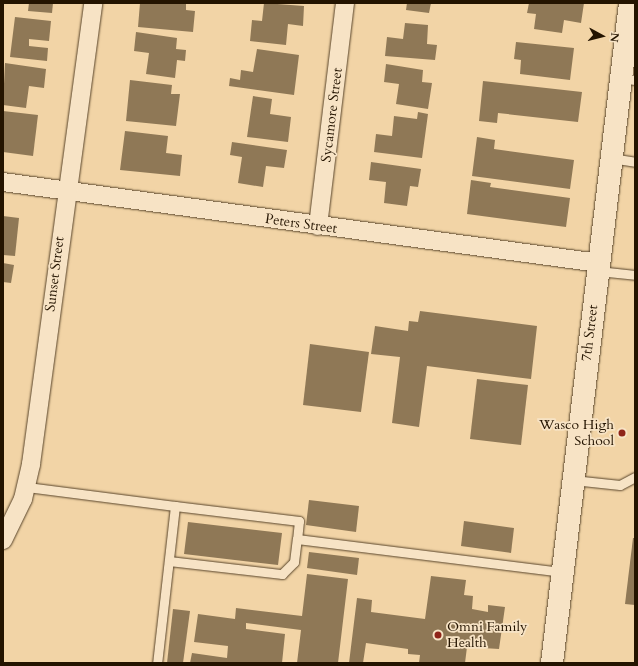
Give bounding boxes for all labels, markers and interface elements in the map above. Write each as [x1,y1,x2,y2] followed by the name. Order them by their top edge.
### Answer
[582,16,622,56] north arrow
[606,32,622,43] text: N
[318,67,346,163] street label: Sycamore Street
[264,211,338,237] street label: Peters Street
[42,235,68,313] street label: Sunset Street
[578,304,602,362] street label: 7th Street
[539,417,614,450] place label: Wasco High School
[617,428,627,438] marker: Wasco High School
[447,619,527,652] place label: Omni Family Health
[432,629,444,641] marker: Omni Family Health

